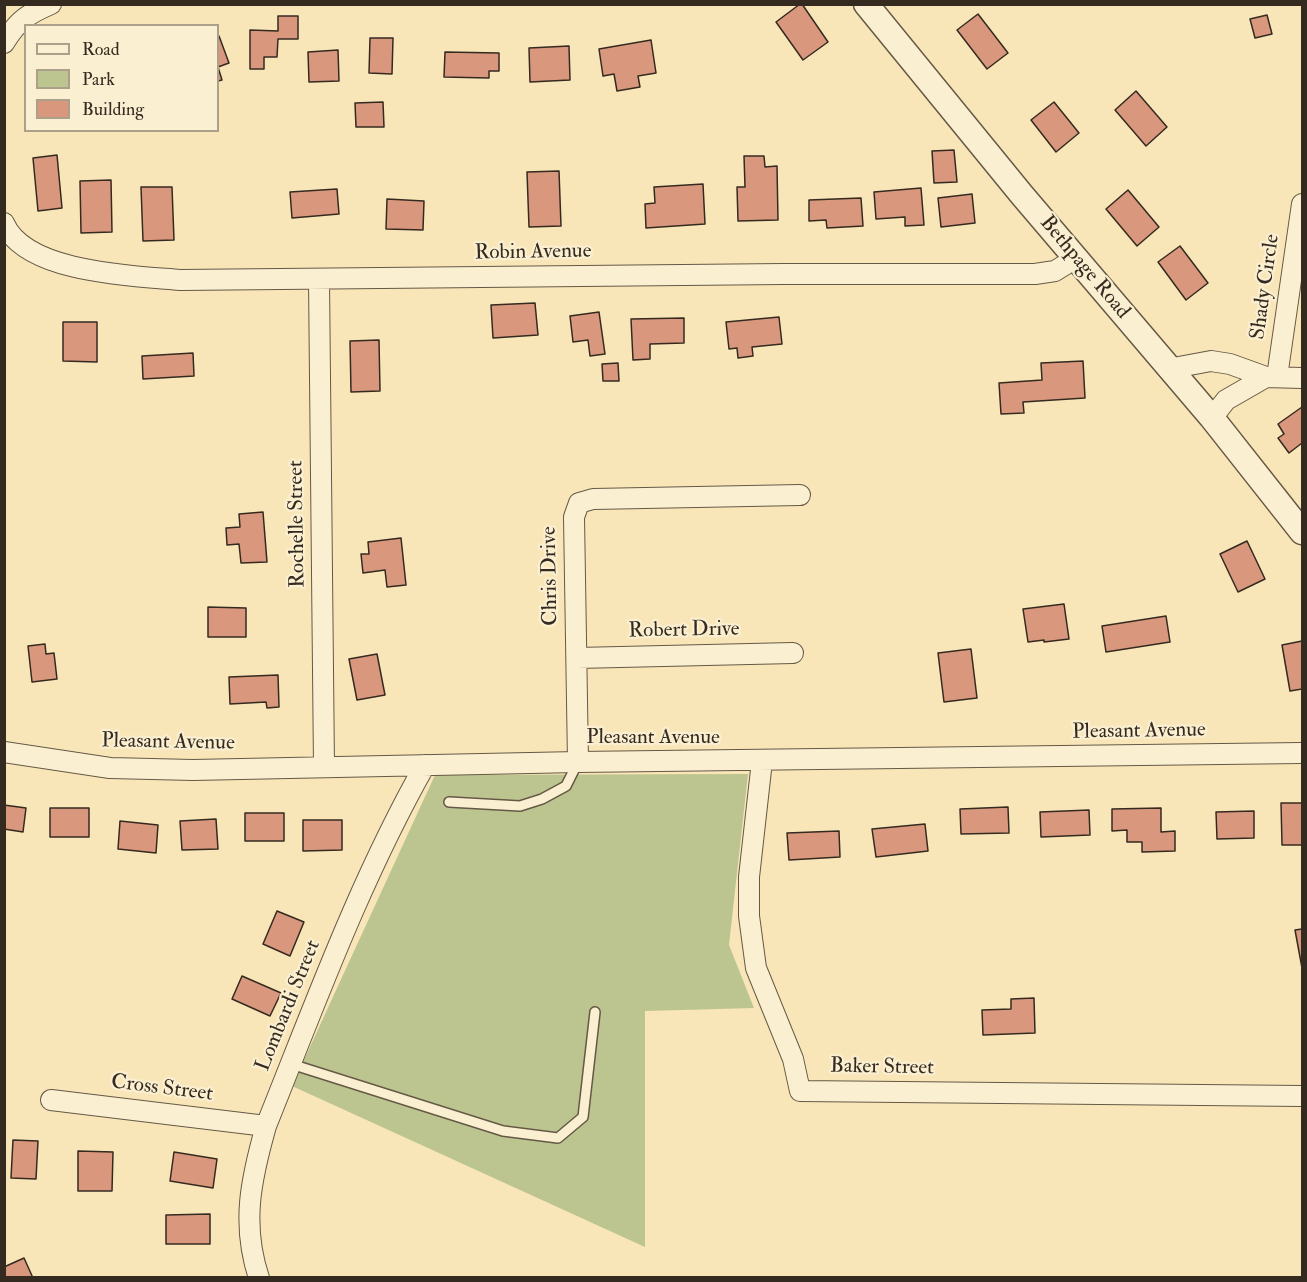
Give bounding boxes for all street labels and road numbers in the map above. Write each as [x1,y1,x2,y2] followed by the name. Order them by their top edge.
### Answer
[1034,211,1134,325] street label: Bethpage Road
[1246,233,1286,341] street label: Shady Circle
[474,239,592,267] street label: Robin Avenue
[284,460,312,588] street label: Rochelle Street
[538,526,564,626] street label: Chris Drive
[628,617,740,645] street label: Robert Drive
[1072,718,1206,746] street label: Pleasant Avenue
[586,725,720,751] street label: Pleasant Avenue
[101,729,235,757] street label: Pleasant Avenue
[251,937,327,1075] street label: Lombardi Street
[830,1054,934,1082] street label: Baker Street
[110,1070,214,1108] street label: Cross Street

